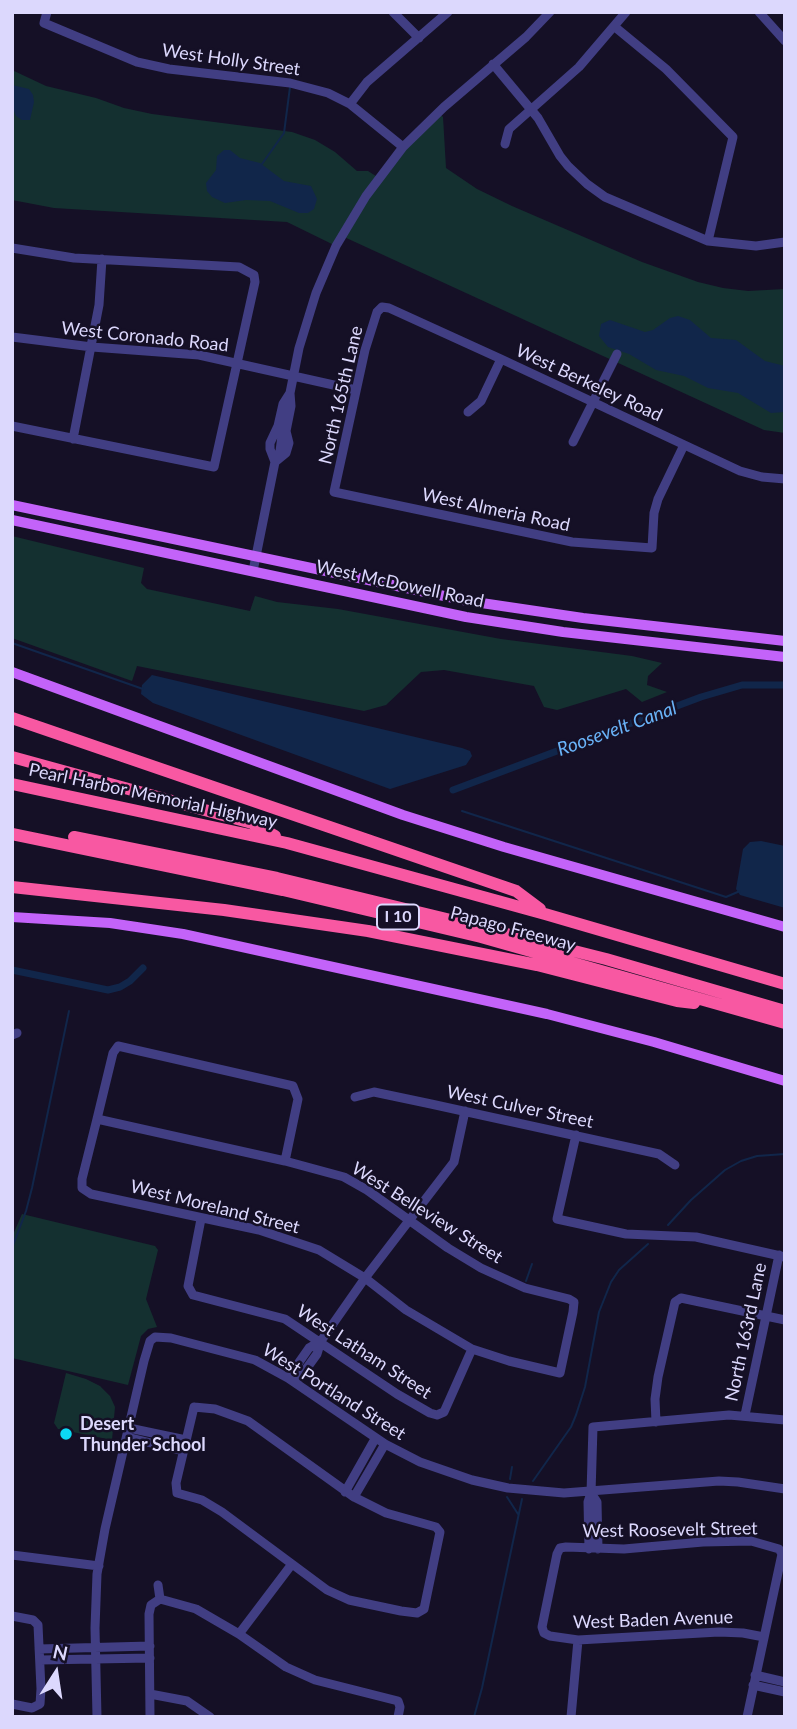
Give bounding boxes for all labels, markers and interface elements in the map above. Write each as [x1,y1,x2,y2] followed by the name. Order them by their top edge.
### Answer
[160,40,302,80] street label: West Holly Street
[60,317,230,357] street label: West Coronado Road
[315,324,367,466] street label: North 165th Lane
[512,340,666,426] street label: West Berkeley Road
[420,484,572,536] street label: West Almeria Road
[314,556,486,612] street label: West McDowell Road
[554,697,680,761] water label: Roosevelt Canal
[27,759,279,833] street label: Pearl Harbor Memorial Highway
[448,902,578,956] street label: Papago Freeway
[377,904,419,930] road number: I 10
[445,1081,595,1133] street label: West Culver Street
[348,1158,506,1268] street label: West Belleview Street
[128,1176,302,1238] street label: West Moreland Street
[721,1261,771,1403] street label: North 163rd Lane
[293,1300,435,1404] street label: West Latham Street
[258,1339,410,1445] street label: West Portland Street
[80,1413,206,1456] place label: Desert Thunder School
[58,1426,74,1442] marker: Desert Thunder School
[582,1518,758,1542] street label: West Roosevelt Street
[573,1606,733,1634] street label: West Baden Avenue
[21,1638,91,1708] north arrow
[51,1639,70,1665] text: N

